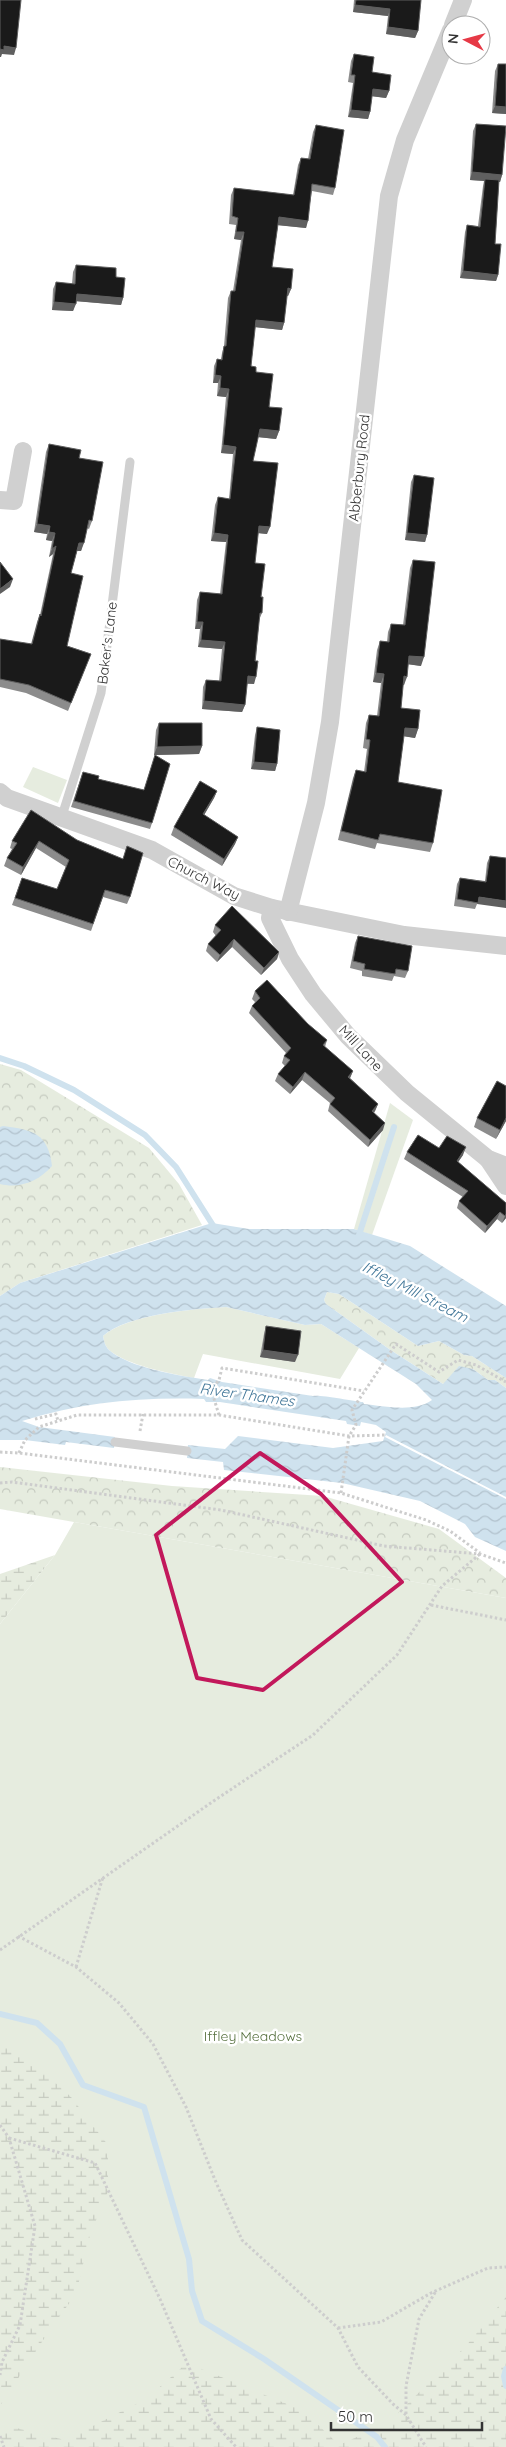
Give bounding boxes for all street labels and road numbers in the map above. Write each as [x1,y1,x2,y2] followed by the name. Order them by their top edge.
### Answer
[344,414,374,522] street label: Abberbury Road
[93,601,121,685] street label: Baker's Lane
[165,852,243,904] street label: Church Way
[335,1021,387,1075] street label: Mill Lane

